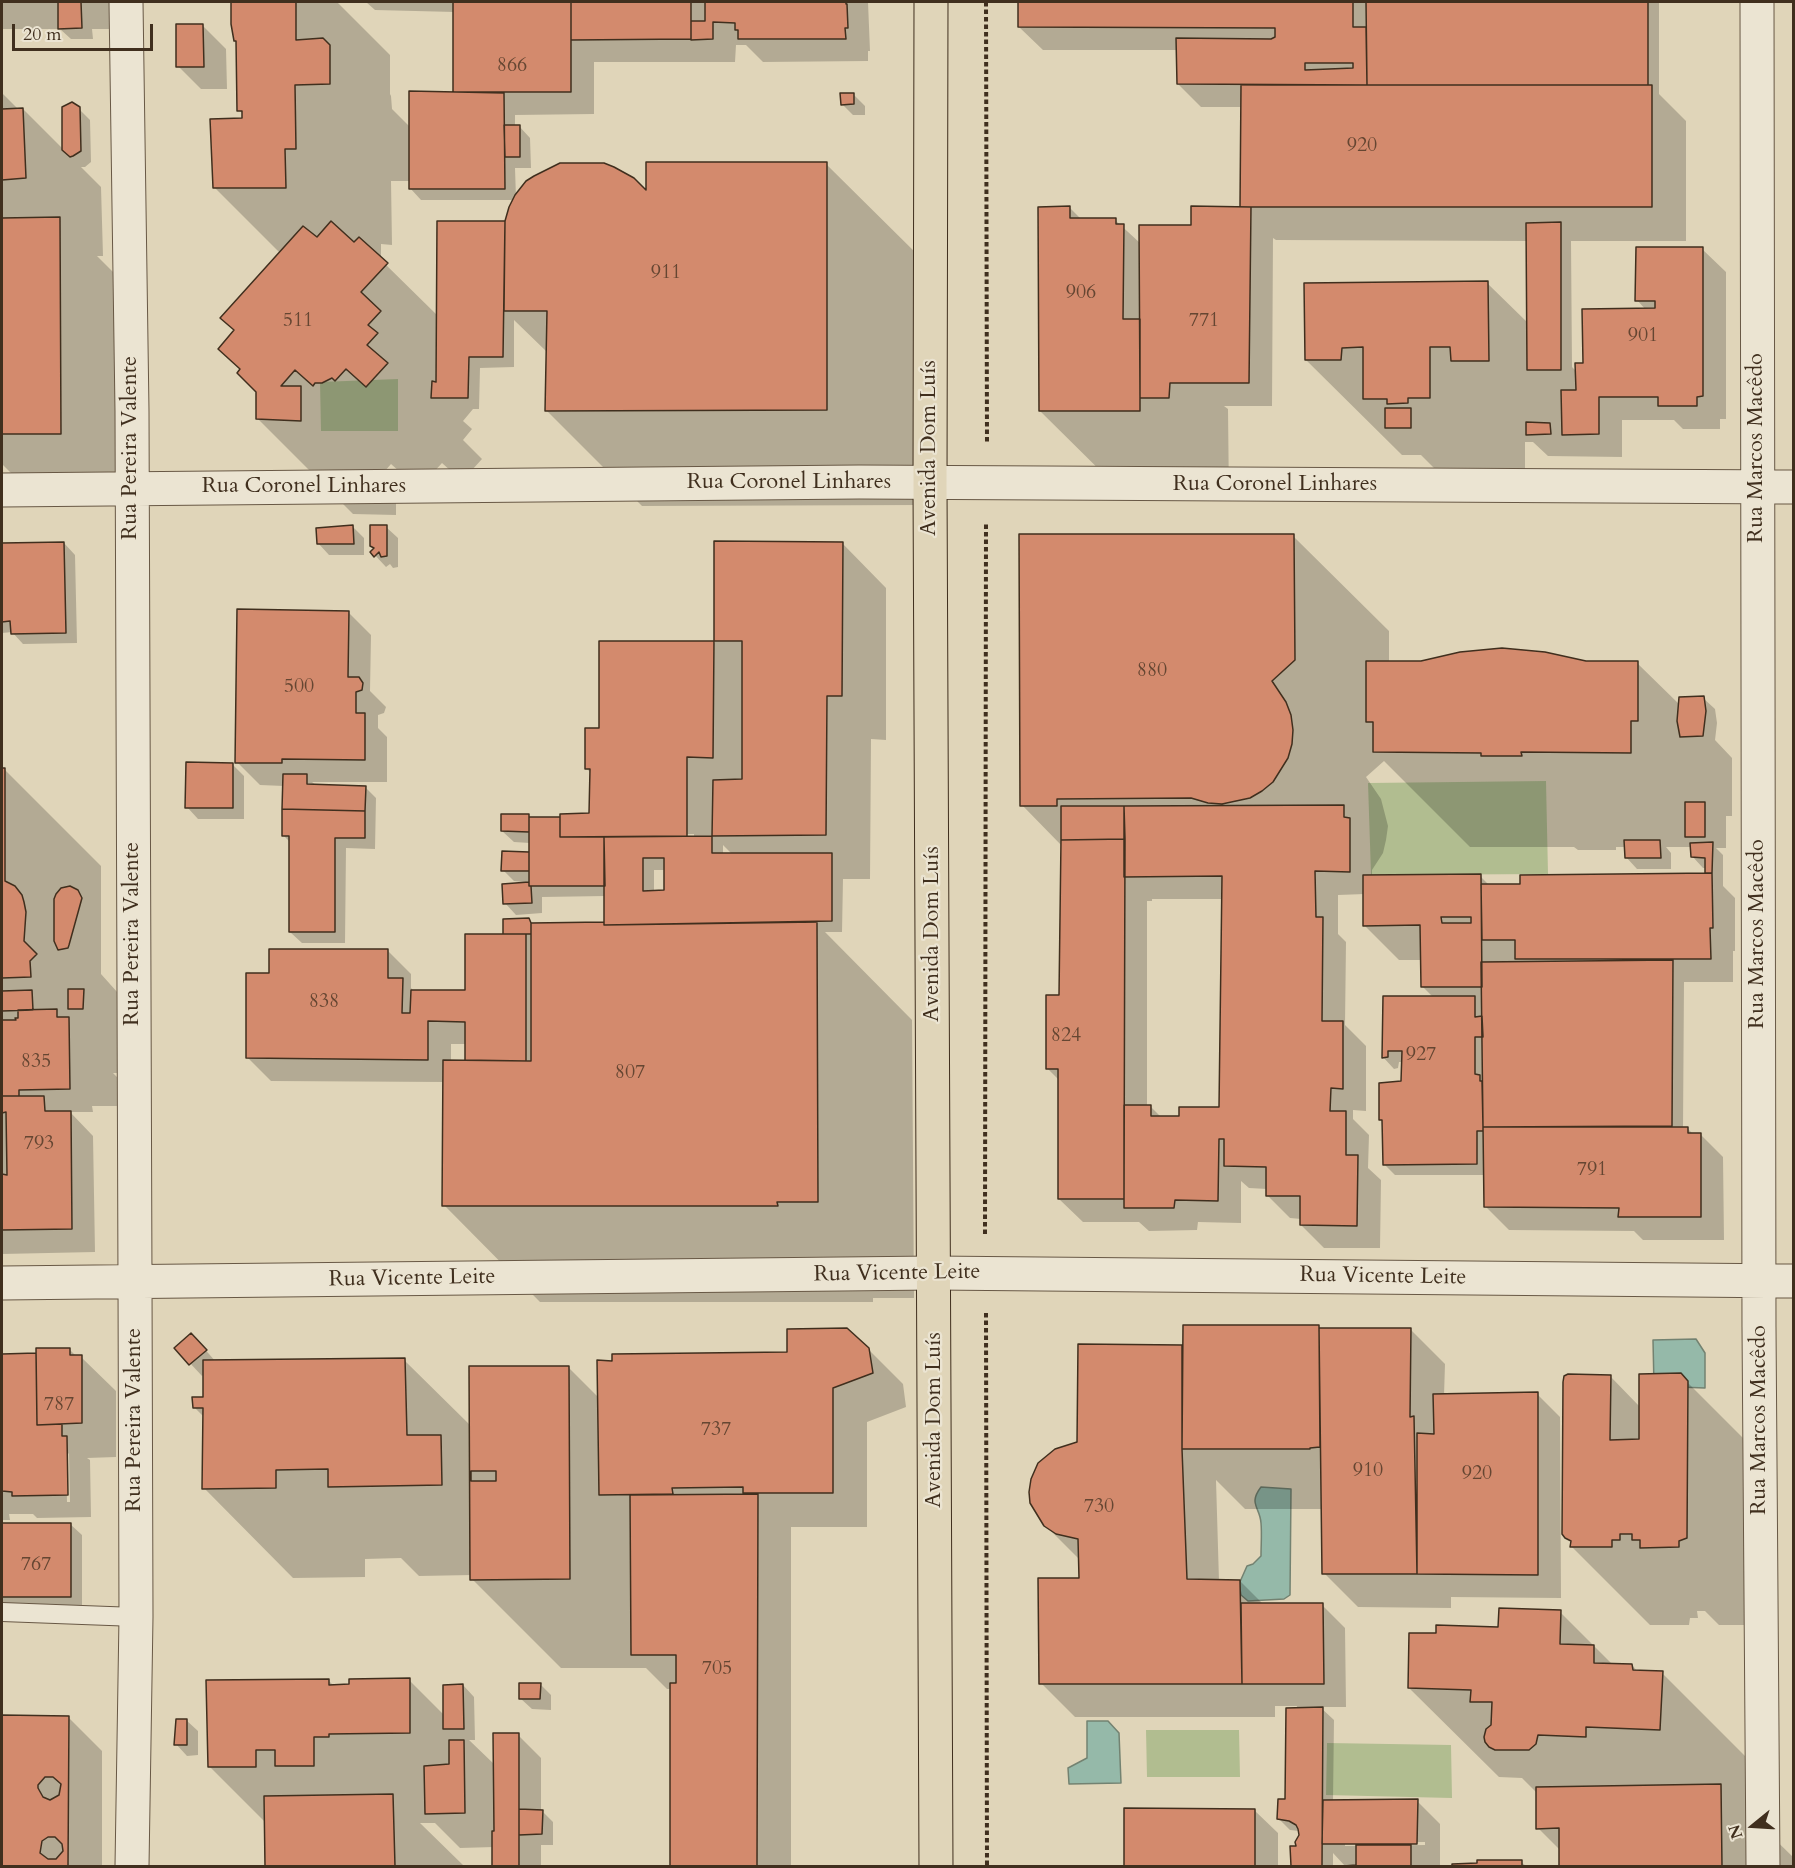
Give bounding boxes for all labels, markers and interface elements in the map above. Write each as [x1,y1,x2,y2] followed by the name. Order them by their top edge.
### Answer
[15,12,156,50] scale bar
[23,22,62,47] text: 20 m
[497,54,527,78] house number: 866
[1347,134,1377,158] house number: 920
[651,261,681,285] house number: 911
[1066,281,1096,305] house number: 906
[283,309,313,333] house number: 511
[1189,309,1219,333] house number: 771
[1628,324,1658,348] house number: 901
[1744,353,1770,543] street label: Rua Marcos Macêdo
[118,356,144,540] street label: Rua Pereira Valente
[917,360,943,536] street label: Avenida Dom Luís
[687,470,891,496] street label: Rua Coronel Linhares
[1173,472,1377,498] street label: Rua Coronel Linhares
[202,474,406,500] street label: Rua Coronel Linhares
[1137,659,1167,683] house number: 880
[284,675,314,699] house number: 500
[1745,839,1771,1029] street label: Rua Marcos Macêdo
[120,842,146,1026] street label: Rua Pereira Valente
[920,846,946,1022] street label: Avenida Dom Luís
[309,990,339,1014] house number: 838
[1051,1024,1081,1048] house number: 824
[1406,1043,1436,1067] house number: 927
[21,1050,51,1074] house number: 835
[615,1061,645,1085] house number: 807
[24,1132,54,1156] house number: 793
[1577,1158,1607,1182] house number: 791
[813,1259,981,1289] street label: Rua Vicente Leite
[1299,1262,1467,1292] street label: Rua Vicente Leite
[328,1264,496,1294] street label: Rua Vicente Leite
[1747,1325,1773,1515] street label: Rua Marcos Macêdo
[122,1328,148,1512] street label: Rua Pereira Valente
[922,1332,948,1508] street label: Avenida Dom Luís
[44,1393,74,1417] house number: 787
[701,1418,731,1442] house number: 737
[1353,1459,1383,1483] house number: 910
[1462,1462,1492,1486] house number: 920
[1084,1495,1114,1519] house number: 730
[21,1553,51,1577] house number: 767
[702,1657,732,1681] house number: 705
[1723,1796,1783,1856] north arrow
[1723,1822,1748,1842] text: N

